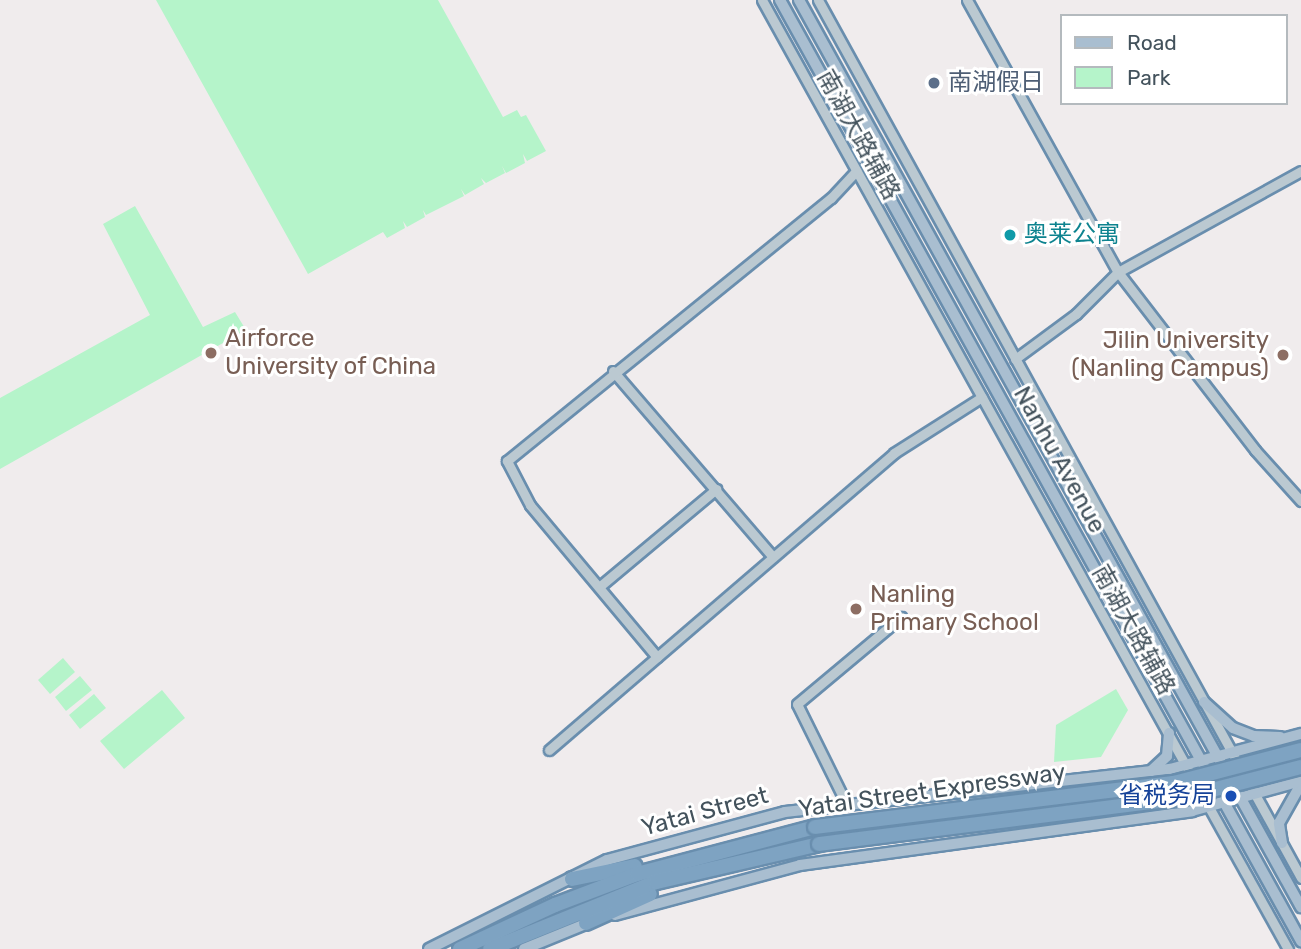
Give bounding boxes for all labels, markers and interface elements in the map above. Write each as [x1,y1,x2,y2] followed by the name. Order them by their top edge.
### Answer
[1060,14,1287,105] legend
[1127,30,1177,55] text: Road
[810,65,906,205] street label: 南湖大路辅路
[1127,65,1171,90] text: Park
[948,69,1044,97] place label: 南湖假日
[926,75,942,91] marker: 南湖假日
[1024,221,1120,249] place label: 奥莱公寓
[1002,227,1018,243] marker: 奥莱公寓
[225,325,437,381] place label: Airforce University of China
[1071,327,1269,383] place label: Jilin University (Nanling Campus)
[203,345,219,361] marker: Airforce University of China
[1275,347,1291,363] marker: Jilin University (Nanling Campus)
[1007,382,1111,538] street label: Nanhu Avenue
[1085,560,1181,700] street label: 南湖大路辅路
[870,581,1039,637] place label: Nanling Primary School
[848,601,864,617] marker: Nanling Primary School
[797,758,1067,824] street label: Yatai Street Expressway
[638,781,772,843] street label: Yatai Street
[1119,782,1215,810] place label: 省税务局
[1221,786,1241,806] marker: 省税务局

